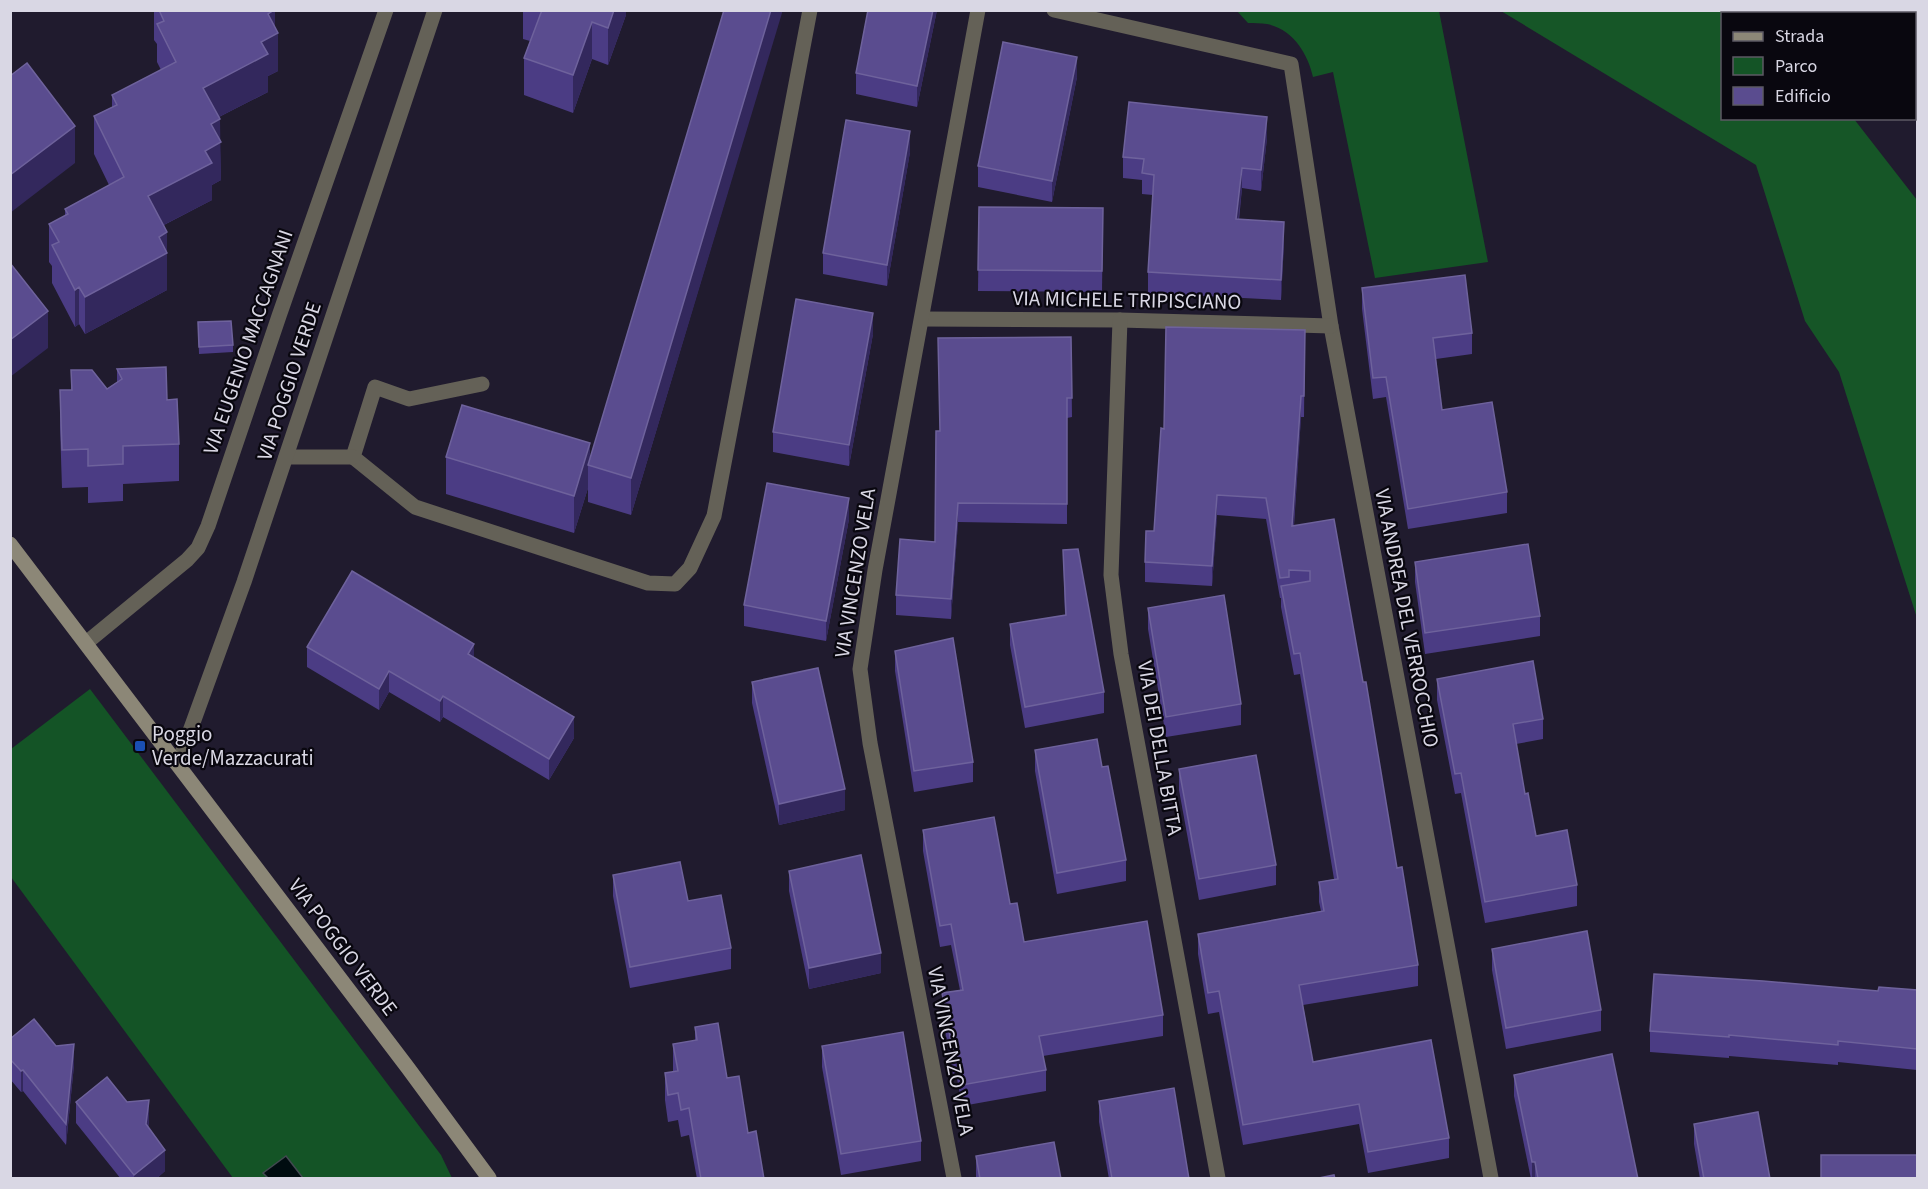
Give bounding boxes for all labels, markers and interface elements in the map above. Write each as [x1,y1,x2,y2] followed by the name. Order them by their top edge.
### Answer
[1721,12,1916,120] legend
[1775,24,1824,49] text: Strada
[1775,54,1817,79] text: Parco
[1775,84,1831,109] text: Edificio
[195,226,301,458] street label: VIA EUGENIO MACCAGNANI
[1012,283,1242,317] street label: VIA MICHELE TRIPISCIANO
[249,298,329,464] street label: VIA POGGIO VERDE
[827,486,883,660] street label: VIA VINCENZO VELA
[1367,486,1447,750] street label: VIA ANDREA DEL VERROCCHIO
[1130,658,1190,838] street label: VIA DEI DELLA BITTA
[152,719,314,773] place label: Poggio Verde/Mazzacurati
[133,739,147,753] marker: Poggio Verde/Mazzacurati
[281,872,405,1022] street label: VIA POGGIO VERDE
[920,964,982,1138] street label: VIA VINCENZO VELA

